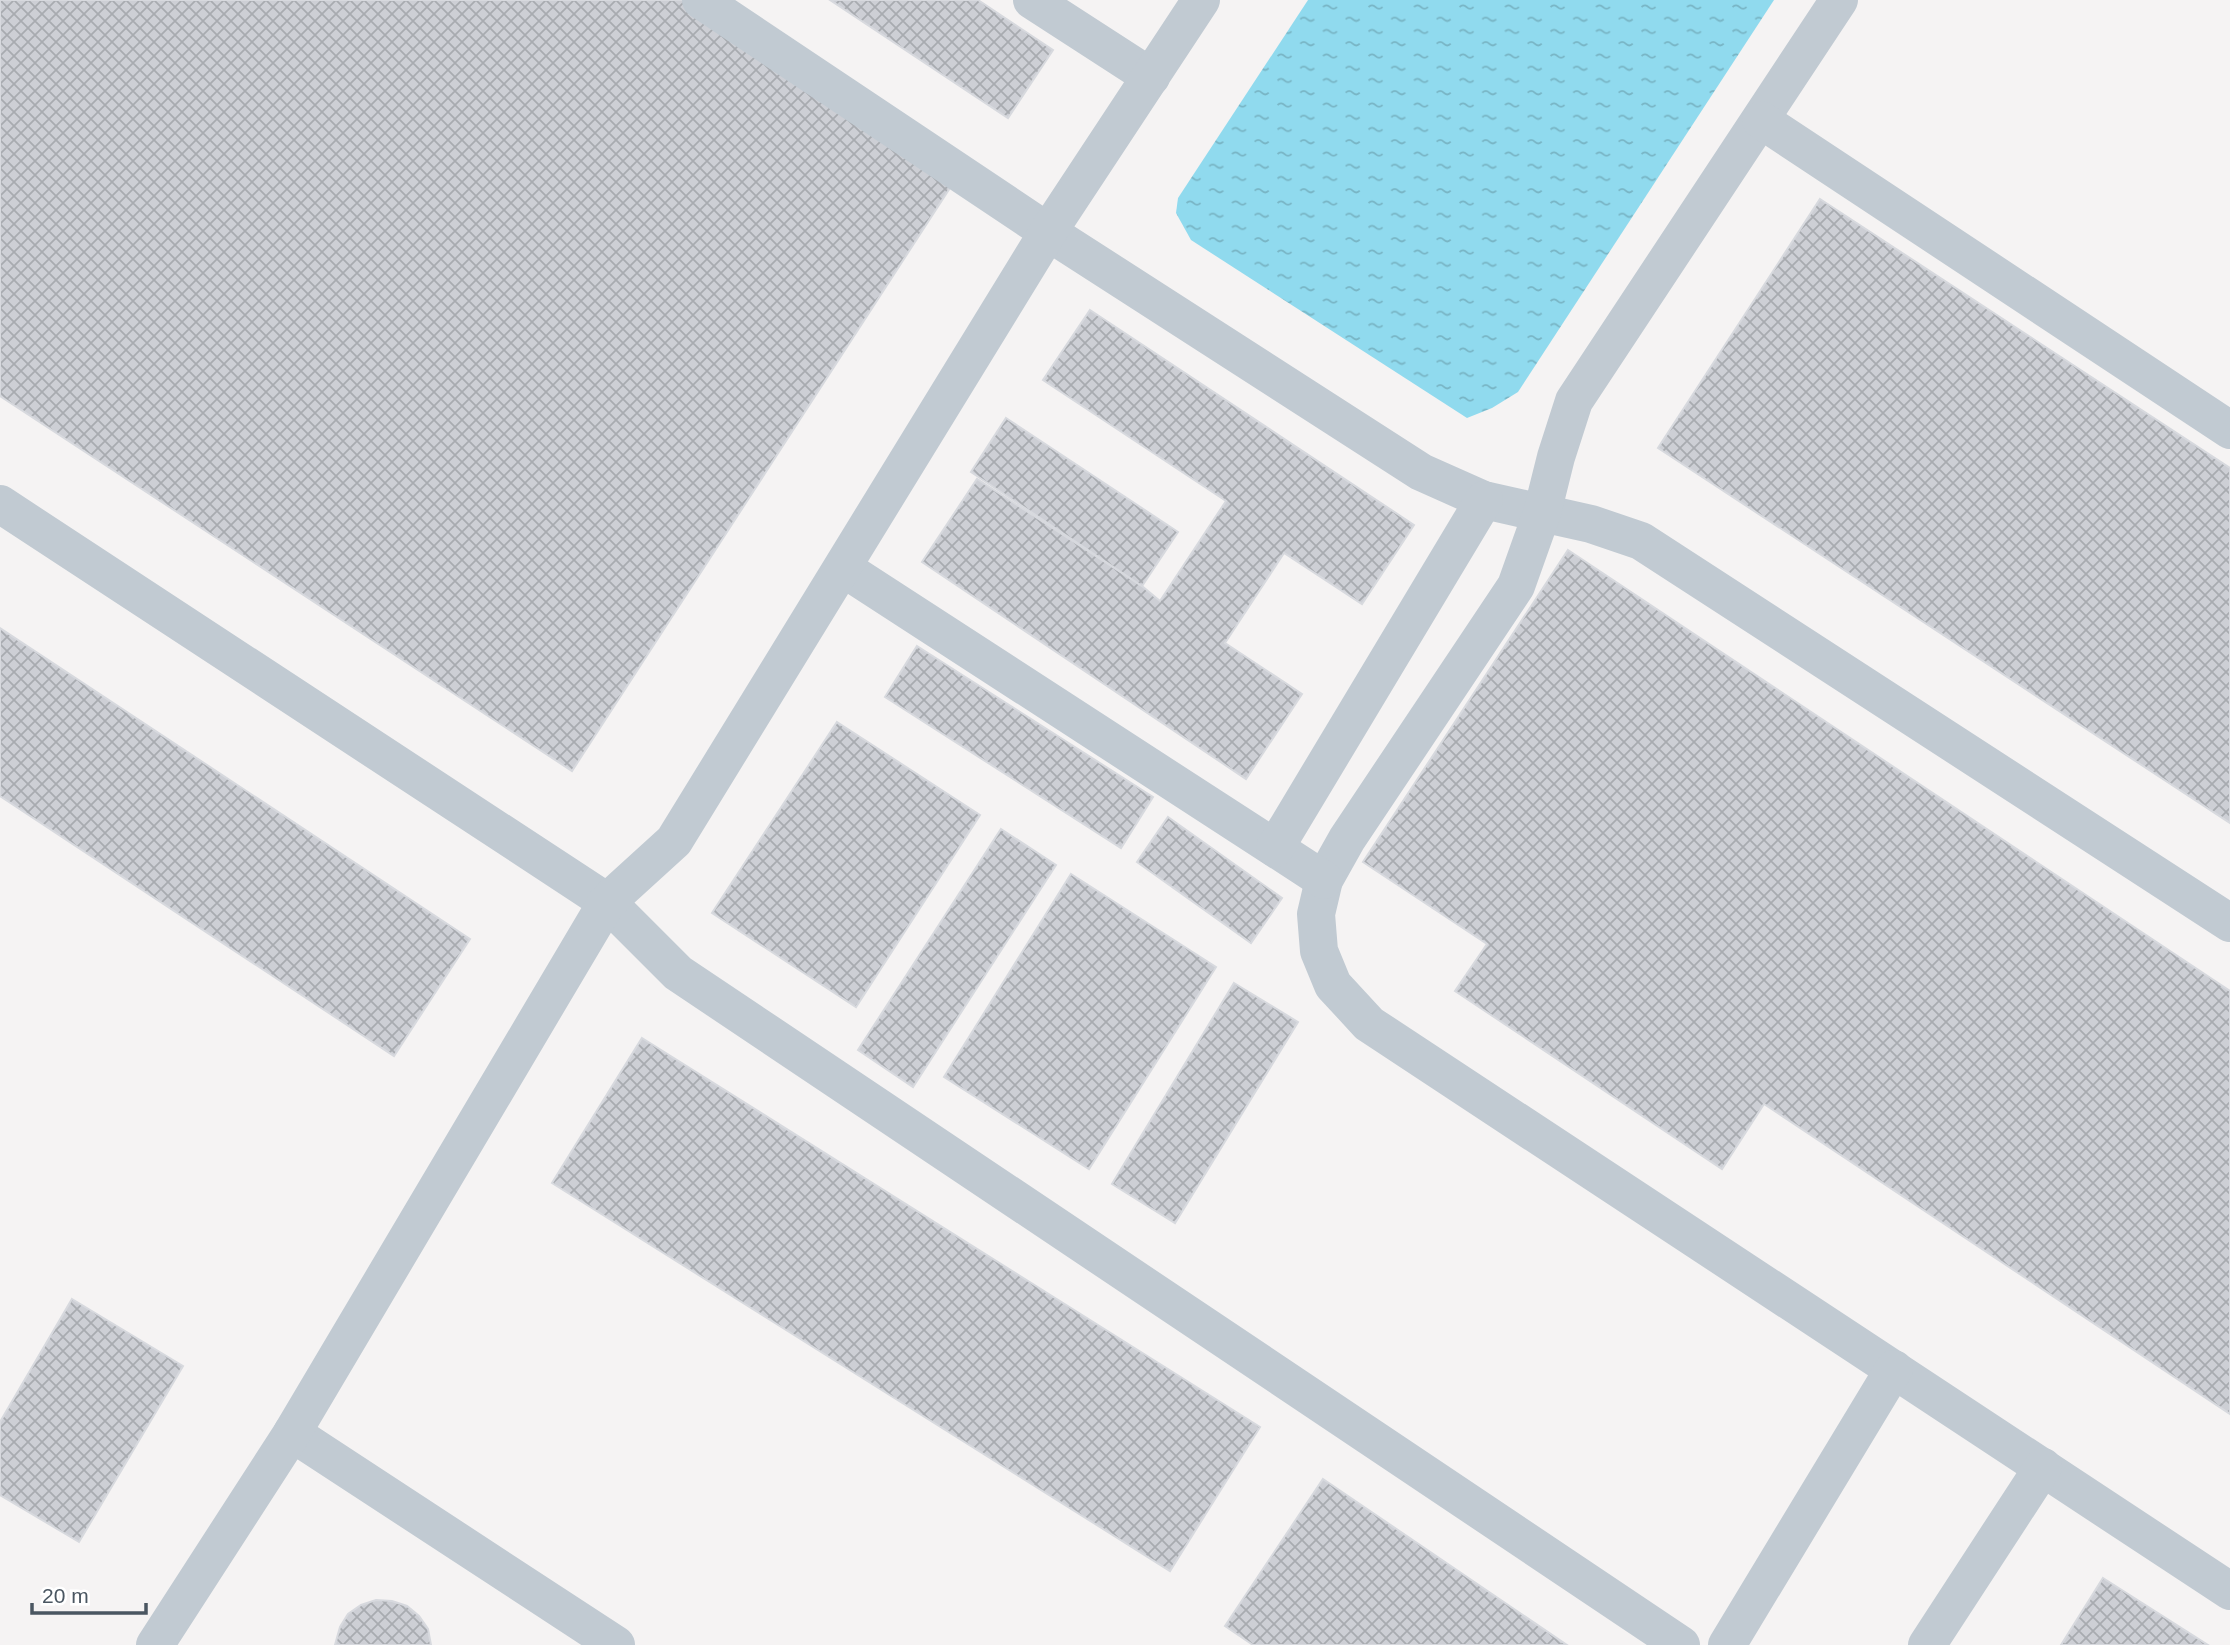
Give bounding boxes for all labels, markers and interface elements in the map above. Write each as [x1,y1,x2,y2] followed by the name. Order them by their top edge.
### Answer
[32,1572,145,1616] scale bar
[42,1584,89,1607] text: 20 m

